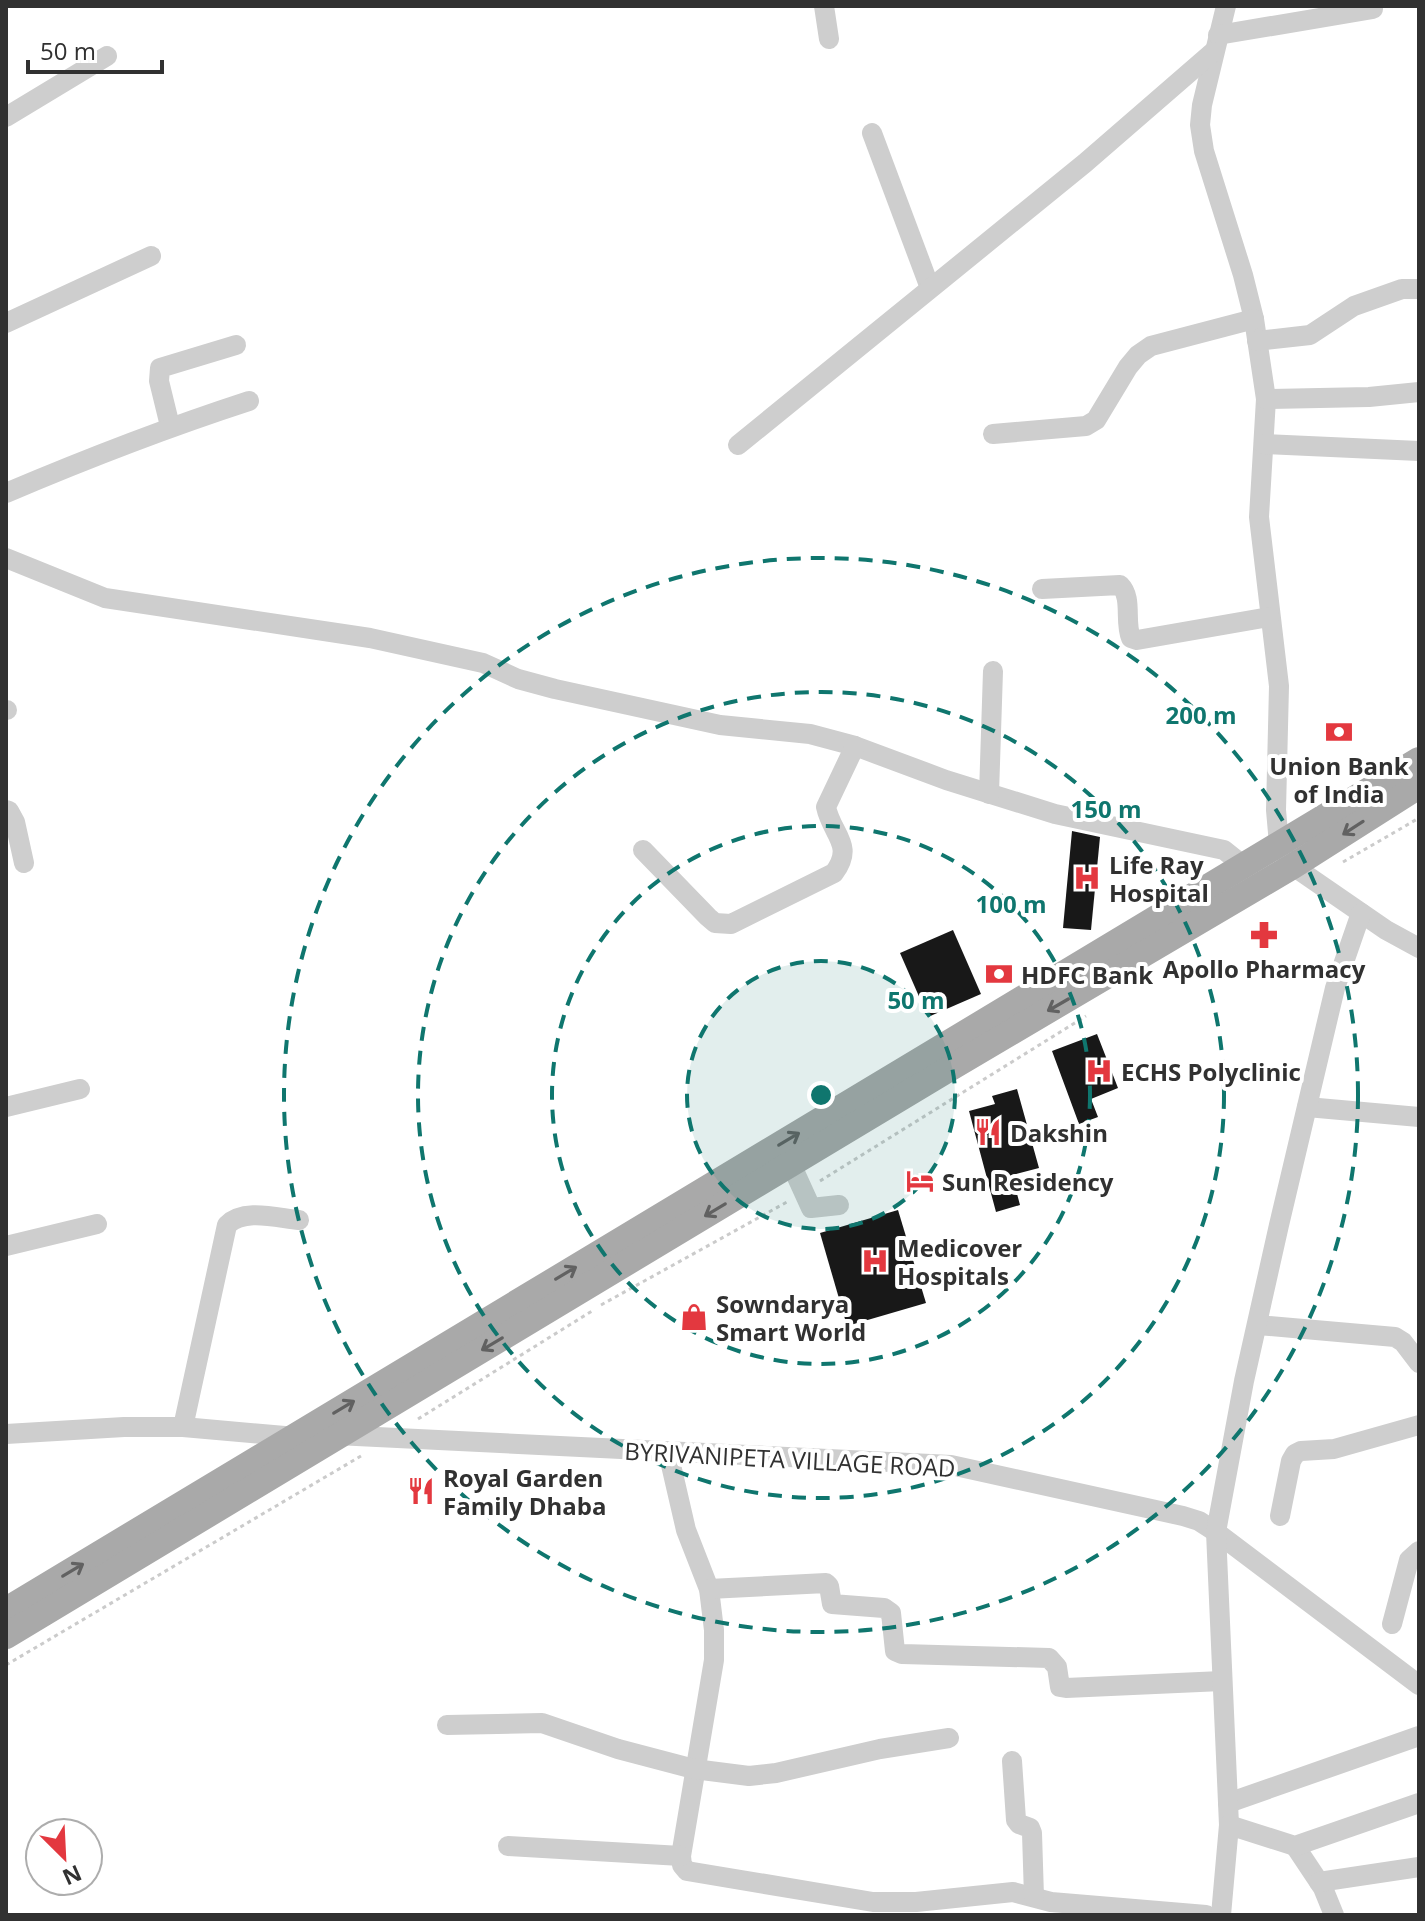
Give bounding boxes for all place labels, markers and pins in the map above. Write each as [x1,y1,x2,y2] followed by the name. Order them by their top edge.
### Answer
[1324,717,1354,747] bank icon: Union Bank of India
[1269,749,1409,810] place label: Union Bank of India
[1109,848,1209,909] place label: Life Ray Hospital
[1072,863,1102,893] hospital icon: Life Ray Hospital
[1249,920,1279,950] pharmacy icon: Apollo Pharmacy
[1163,952,1366,985] place label: Apollo Pharmacy
[1021,958,1153,991] place label: HDFC Bank
[984,959,1014,989] bank icon: HDFC Bank
[1121,1055,1301,1088] place label: ECHS Polyclinic
[1084,1056,1114,1086] hospital icon: ECHS Polyclinic
[807,1081,835,1109] centre of rings
[1010,1116,1108,1149] place label: Dakshin
[973,1117,1003,1147] restaurant icon: Dakshin
[942,1165,1114,1198] place label: Sun Residency
[905,1166,935,1196] hotel icon: Sun Residency
[897,1231,1022,1292] place label: Medicover Hospitals
[860,1246,890,1276] hospital icon: Medicover Hospitals
[716,1287,866,1348] place label: Sowndarya Smart World
[679,1302,709,1332] shop icon: Sowndarya Smart World
[443,1461,607,1522] place label: Royal Garden Family Dhaba
[406,1476,436,1506] restaurant icon: Royal Garden Family Dhaba

